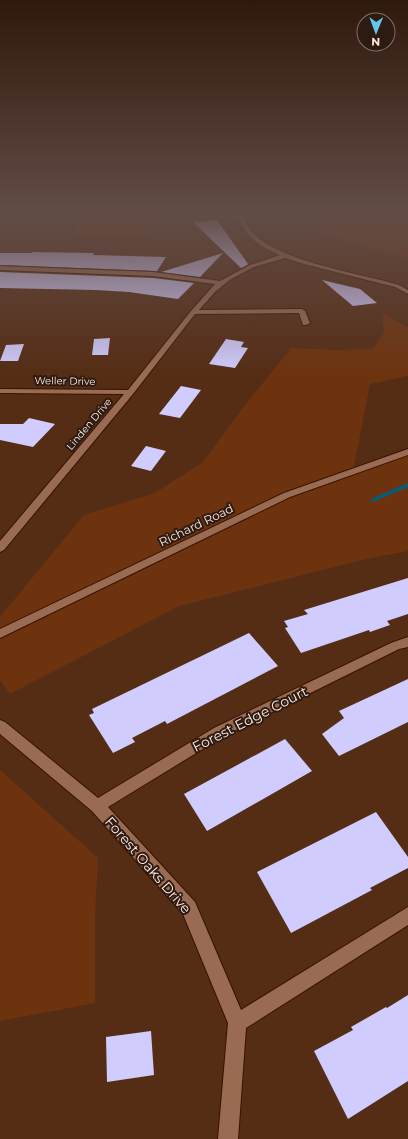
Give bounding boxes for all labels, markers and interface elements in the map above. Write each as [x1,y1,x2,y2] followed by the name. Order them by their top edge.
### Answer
[356,12,396,52] north arrow
[371,35,380,49] text: N
[34,374,96,388] street label: Weller Drive
[64,395,114,453] street label: Linden Drive
[156,500,236,550] street label: Richard Road
[189,682,311,756] street label: Forest Edge Court
[101,813,195,917] street label: Forest Oaks Drive

